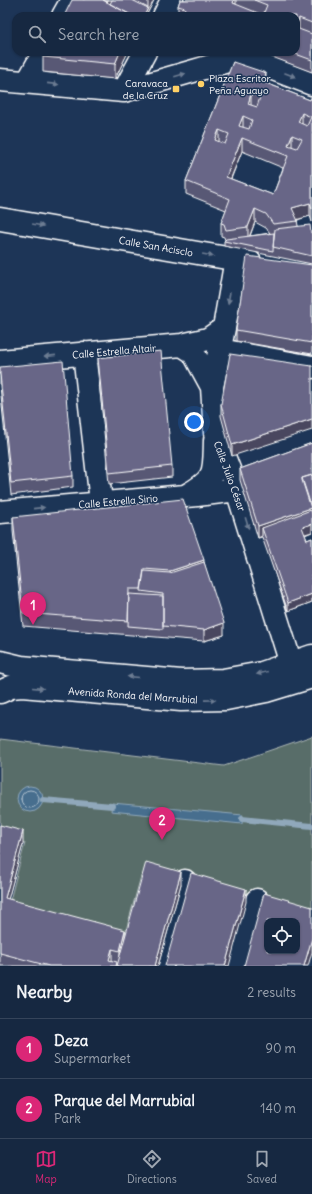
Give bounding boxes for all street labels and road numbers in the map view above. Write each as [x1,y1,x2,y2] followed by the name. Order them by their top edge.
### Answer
[118,234,194,259] street label: Calle San Acisclo
[72,341,156,362] street label: Calle Estrella Altair
[211,439,248,513] street label: Calle Julio César
[78,492,159,511] street label: Calle Estrella Sirio
[68,684,198,707] street label: Avenida Ronda del Marrubial

